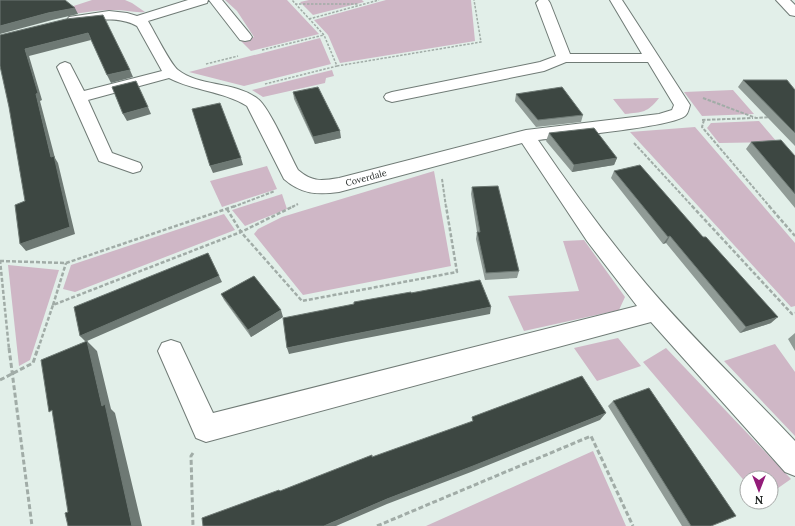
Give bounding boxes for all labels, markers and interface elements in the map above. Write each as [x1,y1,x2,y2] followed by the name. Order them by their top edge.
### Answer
[344,167,388,188] street label: Coverdale
[739,470,779,510] north arrow
[754,493,763,507] text: N

